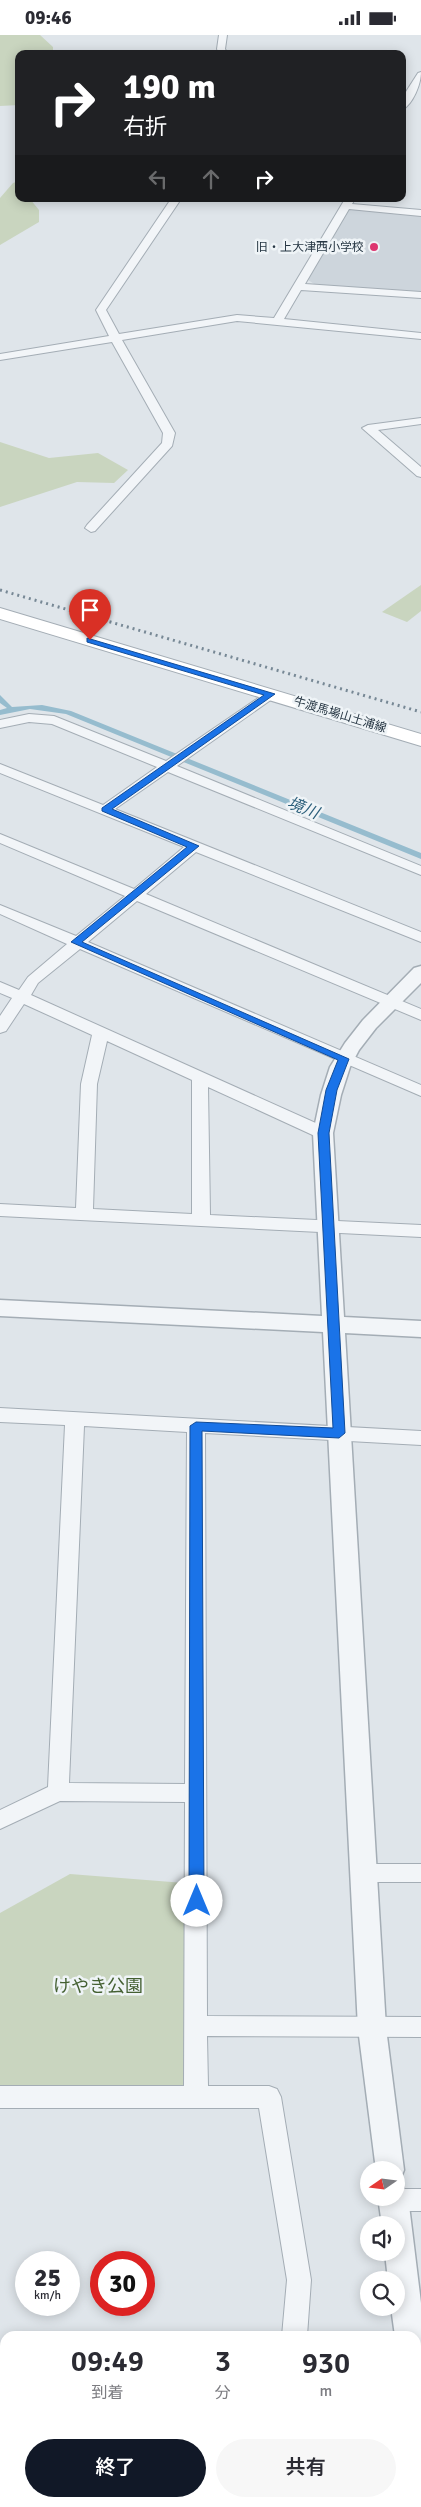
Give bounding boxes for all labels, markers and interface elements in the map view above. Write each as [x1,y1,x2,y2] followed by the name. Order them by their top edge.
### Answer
[25,6,72,30] text: 09:46
[123,65,216,108] text: 190 m
[40,70,105,135] icon: right
[123,113,167,140] text: 右折
[144,165,172,193] icon: left
[197,165,225,193] icon: ahead
[250,165,278,193] icon: right
[256,240,364,255] place label: 旧・上大津西小学校
[368,241,380,253] marker: 旧・上大津西小学校
[69,589,111,640] pin
[76,596,104,624] icon: arrive
[292,694,388,736] street label: 牛渡馬場山土浦線
[284,793,323,824] water label: 境川
[170,1874,222,1926] position arrow
[53,1975,143,1997] park label: けやき公園
[360,2161,405,2206] north arrow
[360,2161,405,2316] map controls
[360,2216,405,2261] button: sound
[90,2251,155,2316] speed limit sign: 30
[34,2262,61,2293] text: 25
[360,2271,405,2316] button: search
[34,2288,61,2303] text: km/h
[71,2343,144,2380] text: 09:49
[215,2343,231,2380] text: 3
[302,2345,350,2382] text: 930
[320,2381,332,2401] text: m
[91,2383,123,2403] text: 到着
[215,2383,231,2403] text: 分
[25,2439,206,2497] button: 終了
[216,2439,396,2497] button: 共有

